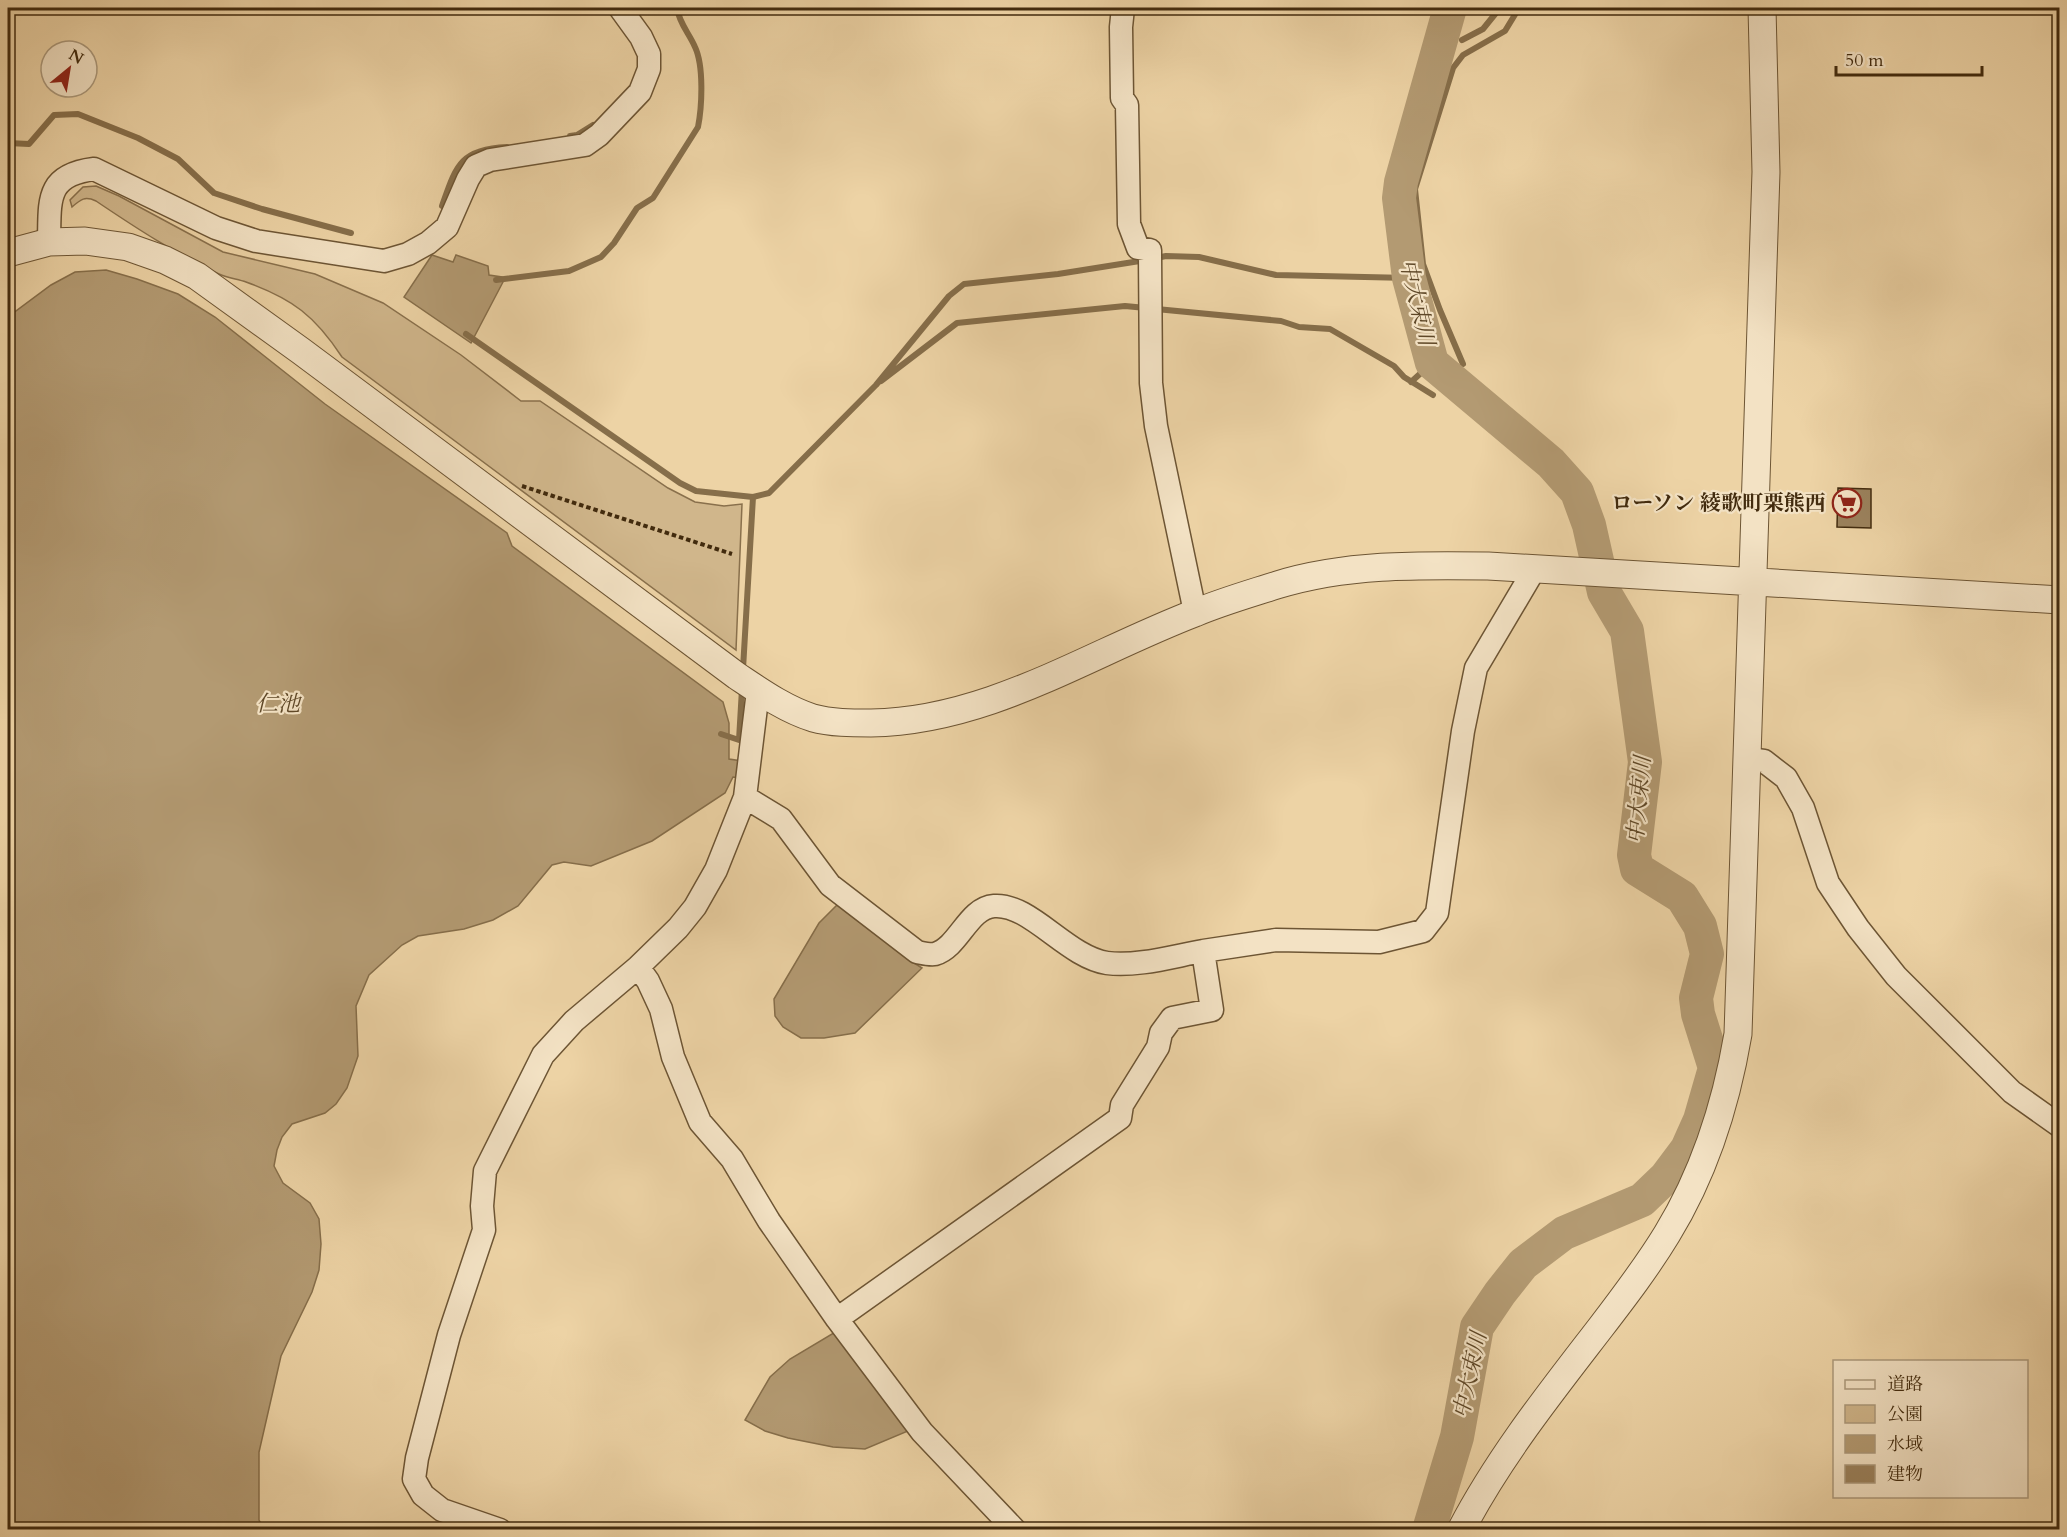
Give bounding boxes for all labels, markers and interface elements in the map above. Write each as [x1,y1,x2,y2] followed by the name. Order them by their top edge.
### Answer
[39,39,99,99] north arrow
[1836,39,1982,77] scale bar
[64,44,88,70] text: N
[1845,48,1884,73] text: 50 m
[1393,256,1442,350] water label: 中大束川
[1831,487,1863,519] supermarket icon: ローソン 綾歌町栗熊西
[1611,489,1826,518] place label: ローソン 綾歌町栗熊西
[256,689,303,719] water label: 仁池
[1620,753,1658,845] water label: 中大束川
[1446,1327,1494,1421] water label: 中大束川
[1833,1360,2028,1498] legend
[1887,1372,1923,1397] text: 道路
[1887,1402,1923,1427] text: 公園
[1887,1432,1923,1457] text: 水域
[1887,1462,1923,1487] text: 建物

